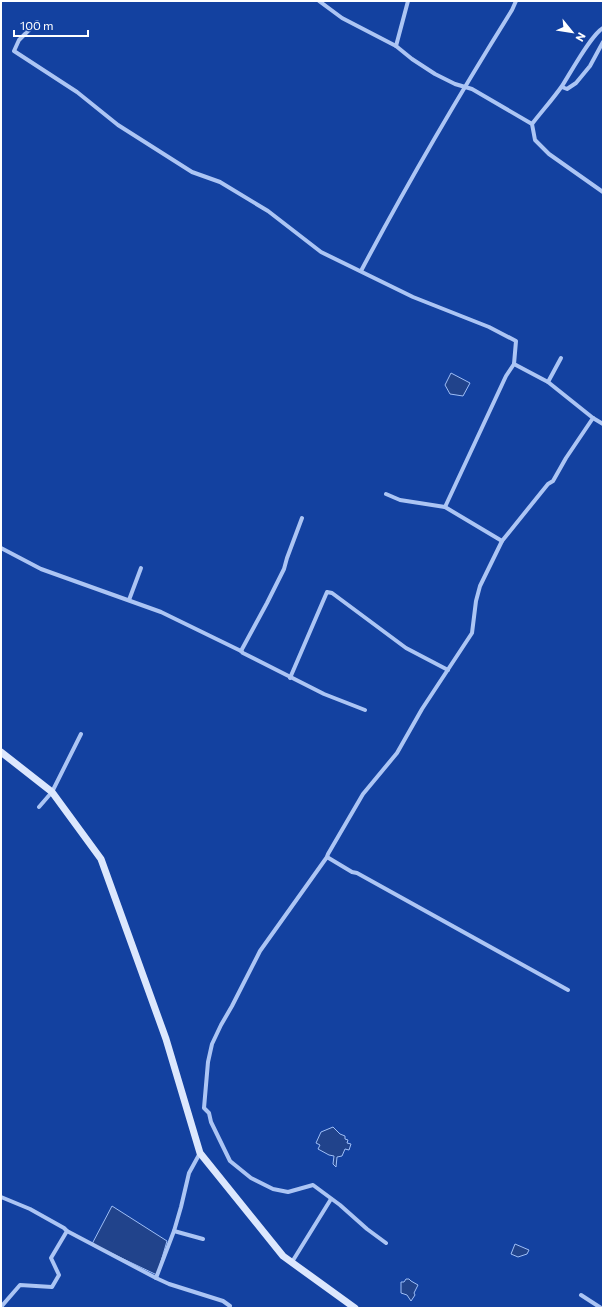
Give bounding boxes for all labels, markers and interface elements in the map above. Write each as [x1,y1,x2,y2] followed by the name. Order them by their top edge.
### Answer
[14,12,88,38] scale bar
[552,12,592,52] north arrow
[20,18,54,32] text: 100 m
[573,30,589,44] text: N

